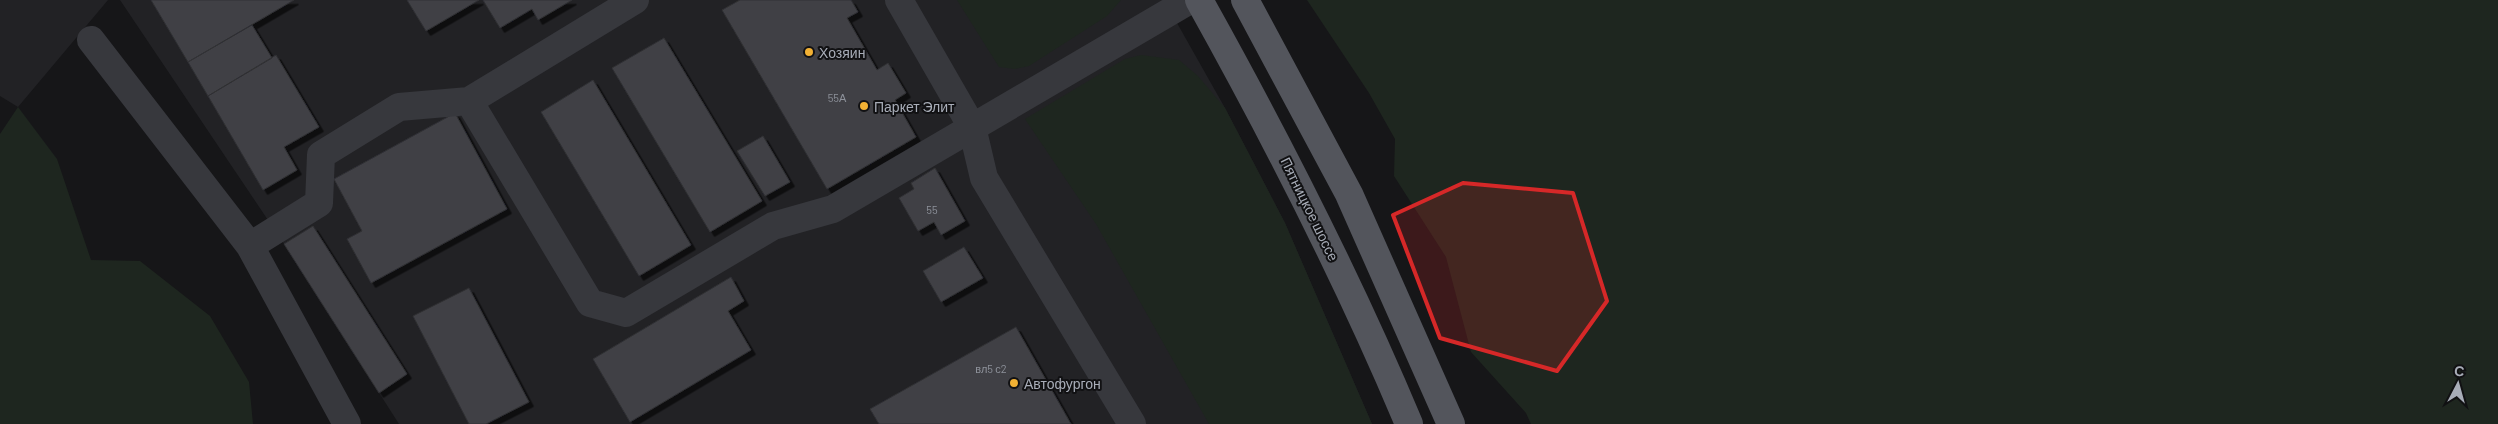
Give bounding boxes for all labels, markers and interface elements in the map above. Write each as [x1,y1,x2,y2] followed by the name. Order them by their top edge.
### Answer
[819,44,865,61] place label: Хозяин
[803,46,815,58] marker: Хозяин
[828,91,847,104] house number: 55А
[874,98,955,115] place label: Паркет Элит
[858,100,870,112] marker: Паркет Элит
[1278,154,1343,264] street label: Пятницкое шоссе
[926,203,938,216] house number: 55
[2433,359,2483,409] north arrow
[975,362,1007,375] house number: вл5 с2
[2453,362,2465,380] text: С
[1024,375,1101,392] place label: Автофургон
[1008,377,1020,389] marker: Автофургон

